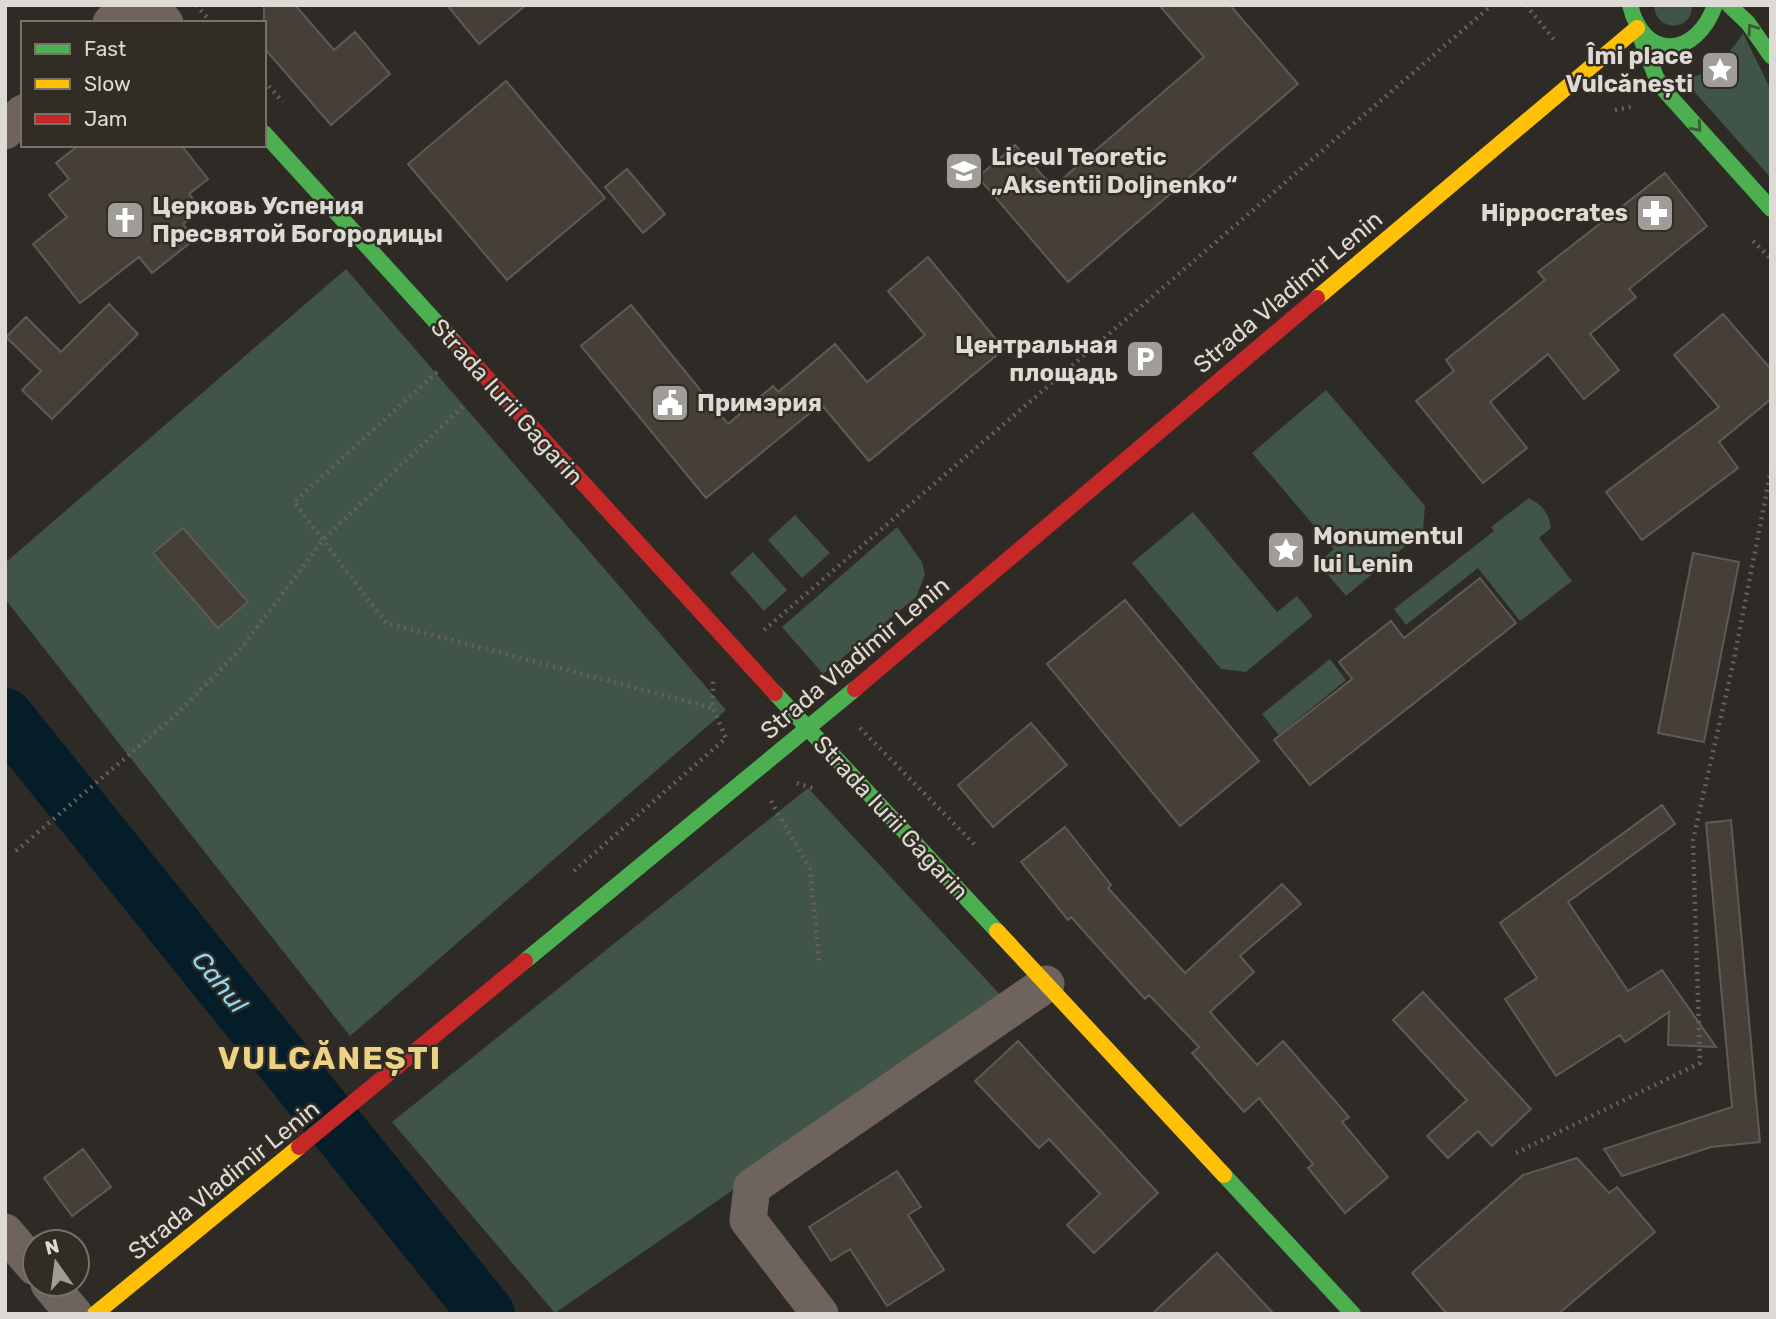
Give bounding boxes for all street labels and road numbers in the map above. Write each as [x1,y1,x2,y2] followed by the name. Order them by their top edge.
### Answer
[1188,205,1388,379] street label: Strada Vladimir Lenin
[425,313,589,491] street label: Strada Iurii Gagarin
[755,571,955,745] street label: Strada Vladimir Lenin
[808,730,974,906] street label: Strada Iurii Gagarin
[123,1094,325,1266] street label: Strada Vladimir Lenin

